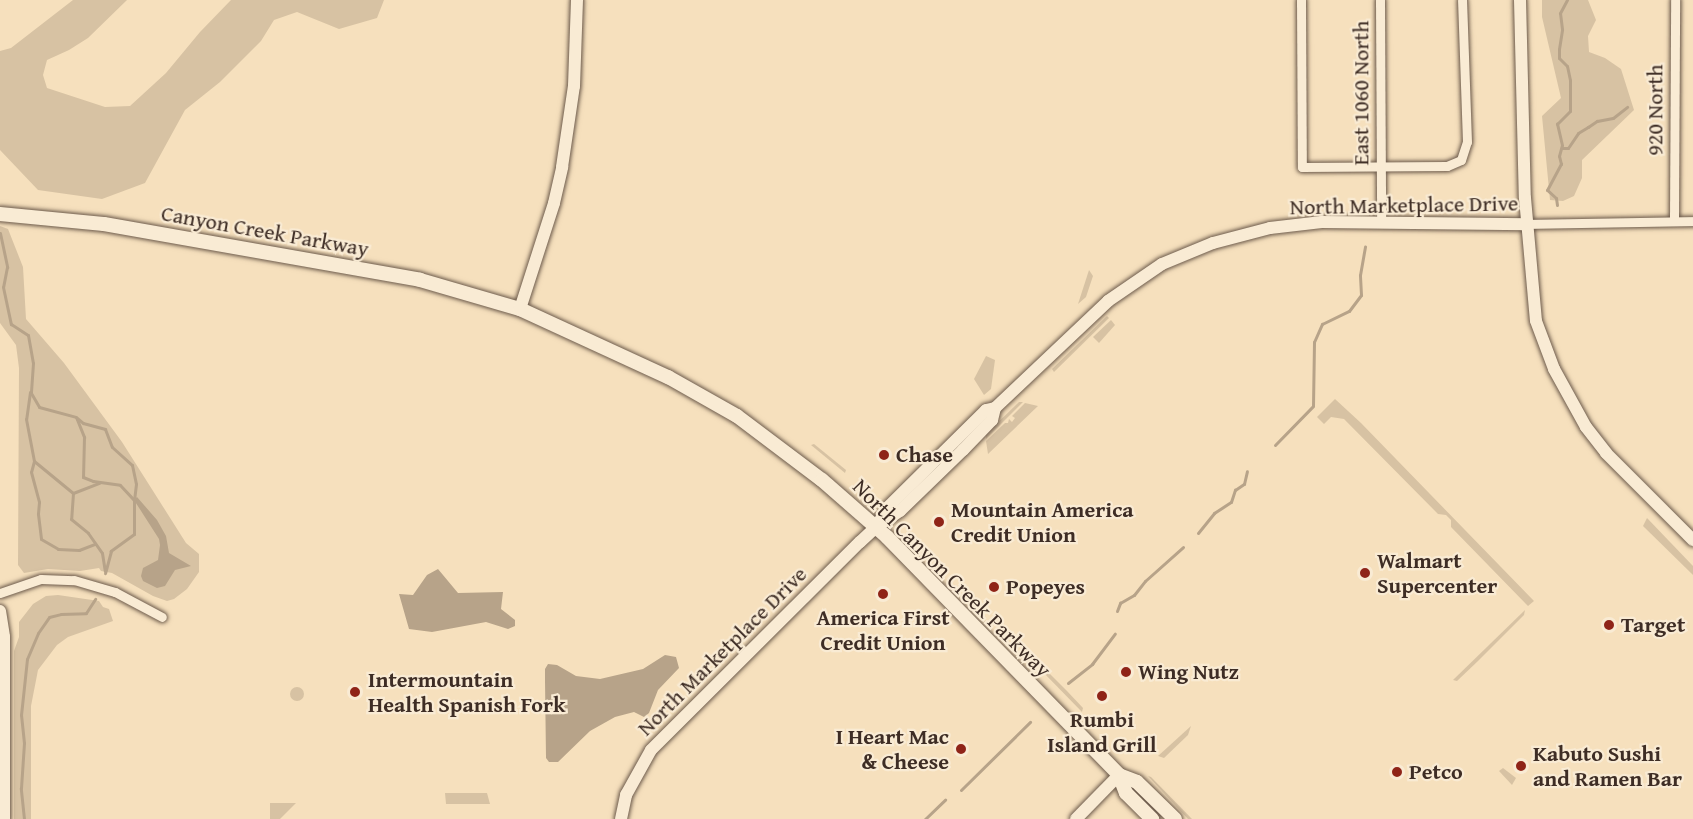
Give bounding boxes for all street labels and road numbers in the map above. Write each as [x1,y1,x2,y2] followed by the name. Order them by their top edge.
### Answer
[1348,21,1374,165] street label: East 1060 North
[1642,64,1668,156] street label: 920 North
[1289,190,1519,220] street label: North Marketplace Drive
[159,200,371,262] street label: Canyon Creek Parkway
[847,473,1057,683] street label: North Canyon Creek Parkway
[632,561,812,741] street label: North Marketplace Drive

